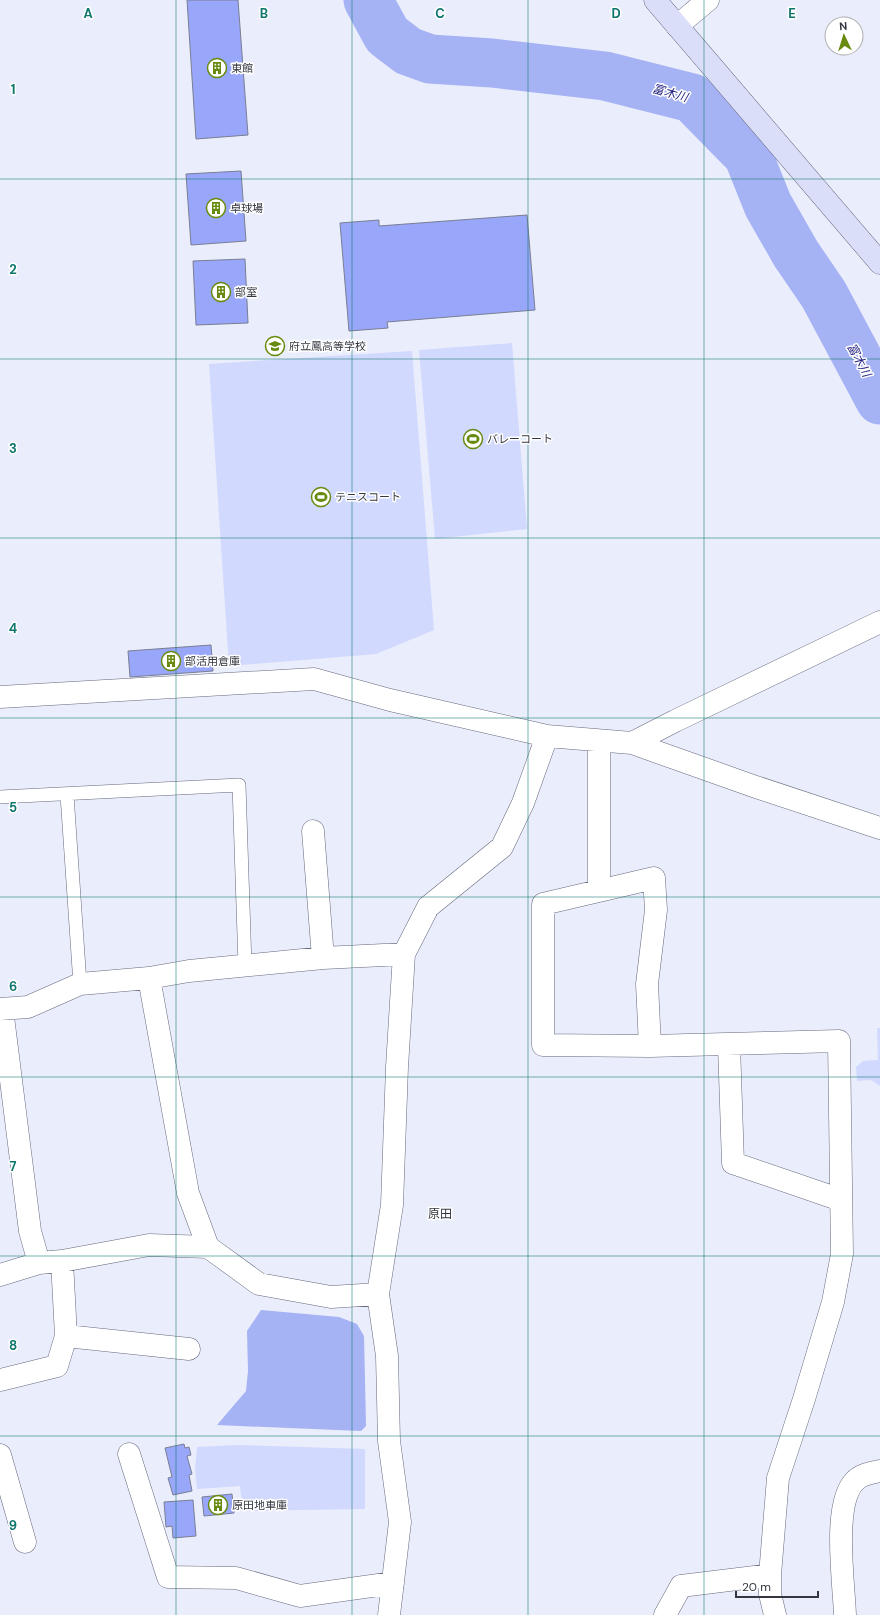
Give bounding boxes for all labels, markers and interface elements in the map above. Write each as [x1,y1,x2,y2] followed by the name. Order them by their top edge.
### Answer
[83,5,93,22] text: A
[260,5,268,22] text: B
[435,5,445,22] text: C
[611,5,621,22] text: D
[788,5,796,22] text: E
[824,16,864,56] north arrow
[839,19,848,33] text: N
[206,57,228,79] building icon: 東館
[231,61,253,75] place label: 東館
[650,80,691,106] water label: 富木川
[11,81,15,98] text: 1
[205,197,227,219] building icon: 卓球場
[230,201,263,215] place label: 卓球場
[9,261,17,278] text: 2
[210,281,232,303] building icon: 部室
[235,285,257,299] place label: 部室
[264,335,286,357] school or university icon: 府立鳳高等学校
[289,339,366,353] place label: 府立鳳高等学校
[843,340,875,381] water label: 富木川
[462,428,484,450] sports icon: バレーコート
[487,432,553,446] place label: バレーコート
[9,440,17,457] text: 3
[310,486,332,508] sports icon: テニスコート
[335,490,401,504] place label: テニスコート
[9,620,17,637] text: 4
[160,650,182,672] building icon: 部活用倉庫
[185,654,240,668] place label: 部活用倉庫
[9,799,17,816] text: 5
[9,978,17,995] text: 6
[10,1158,17,1175] text: 7
[428,1206,452,1222] district label: 原田
[9,1337,17,1354] text: 8
[207,1494,229,1516] building icon: 原田地車庫
[232,1498,287,1512] place label: 原田地車庫
[9,1517,17,1534] text: 9
[736,1573,818,1599] scale bar
[742,1579,771,1595] text: 20 m

